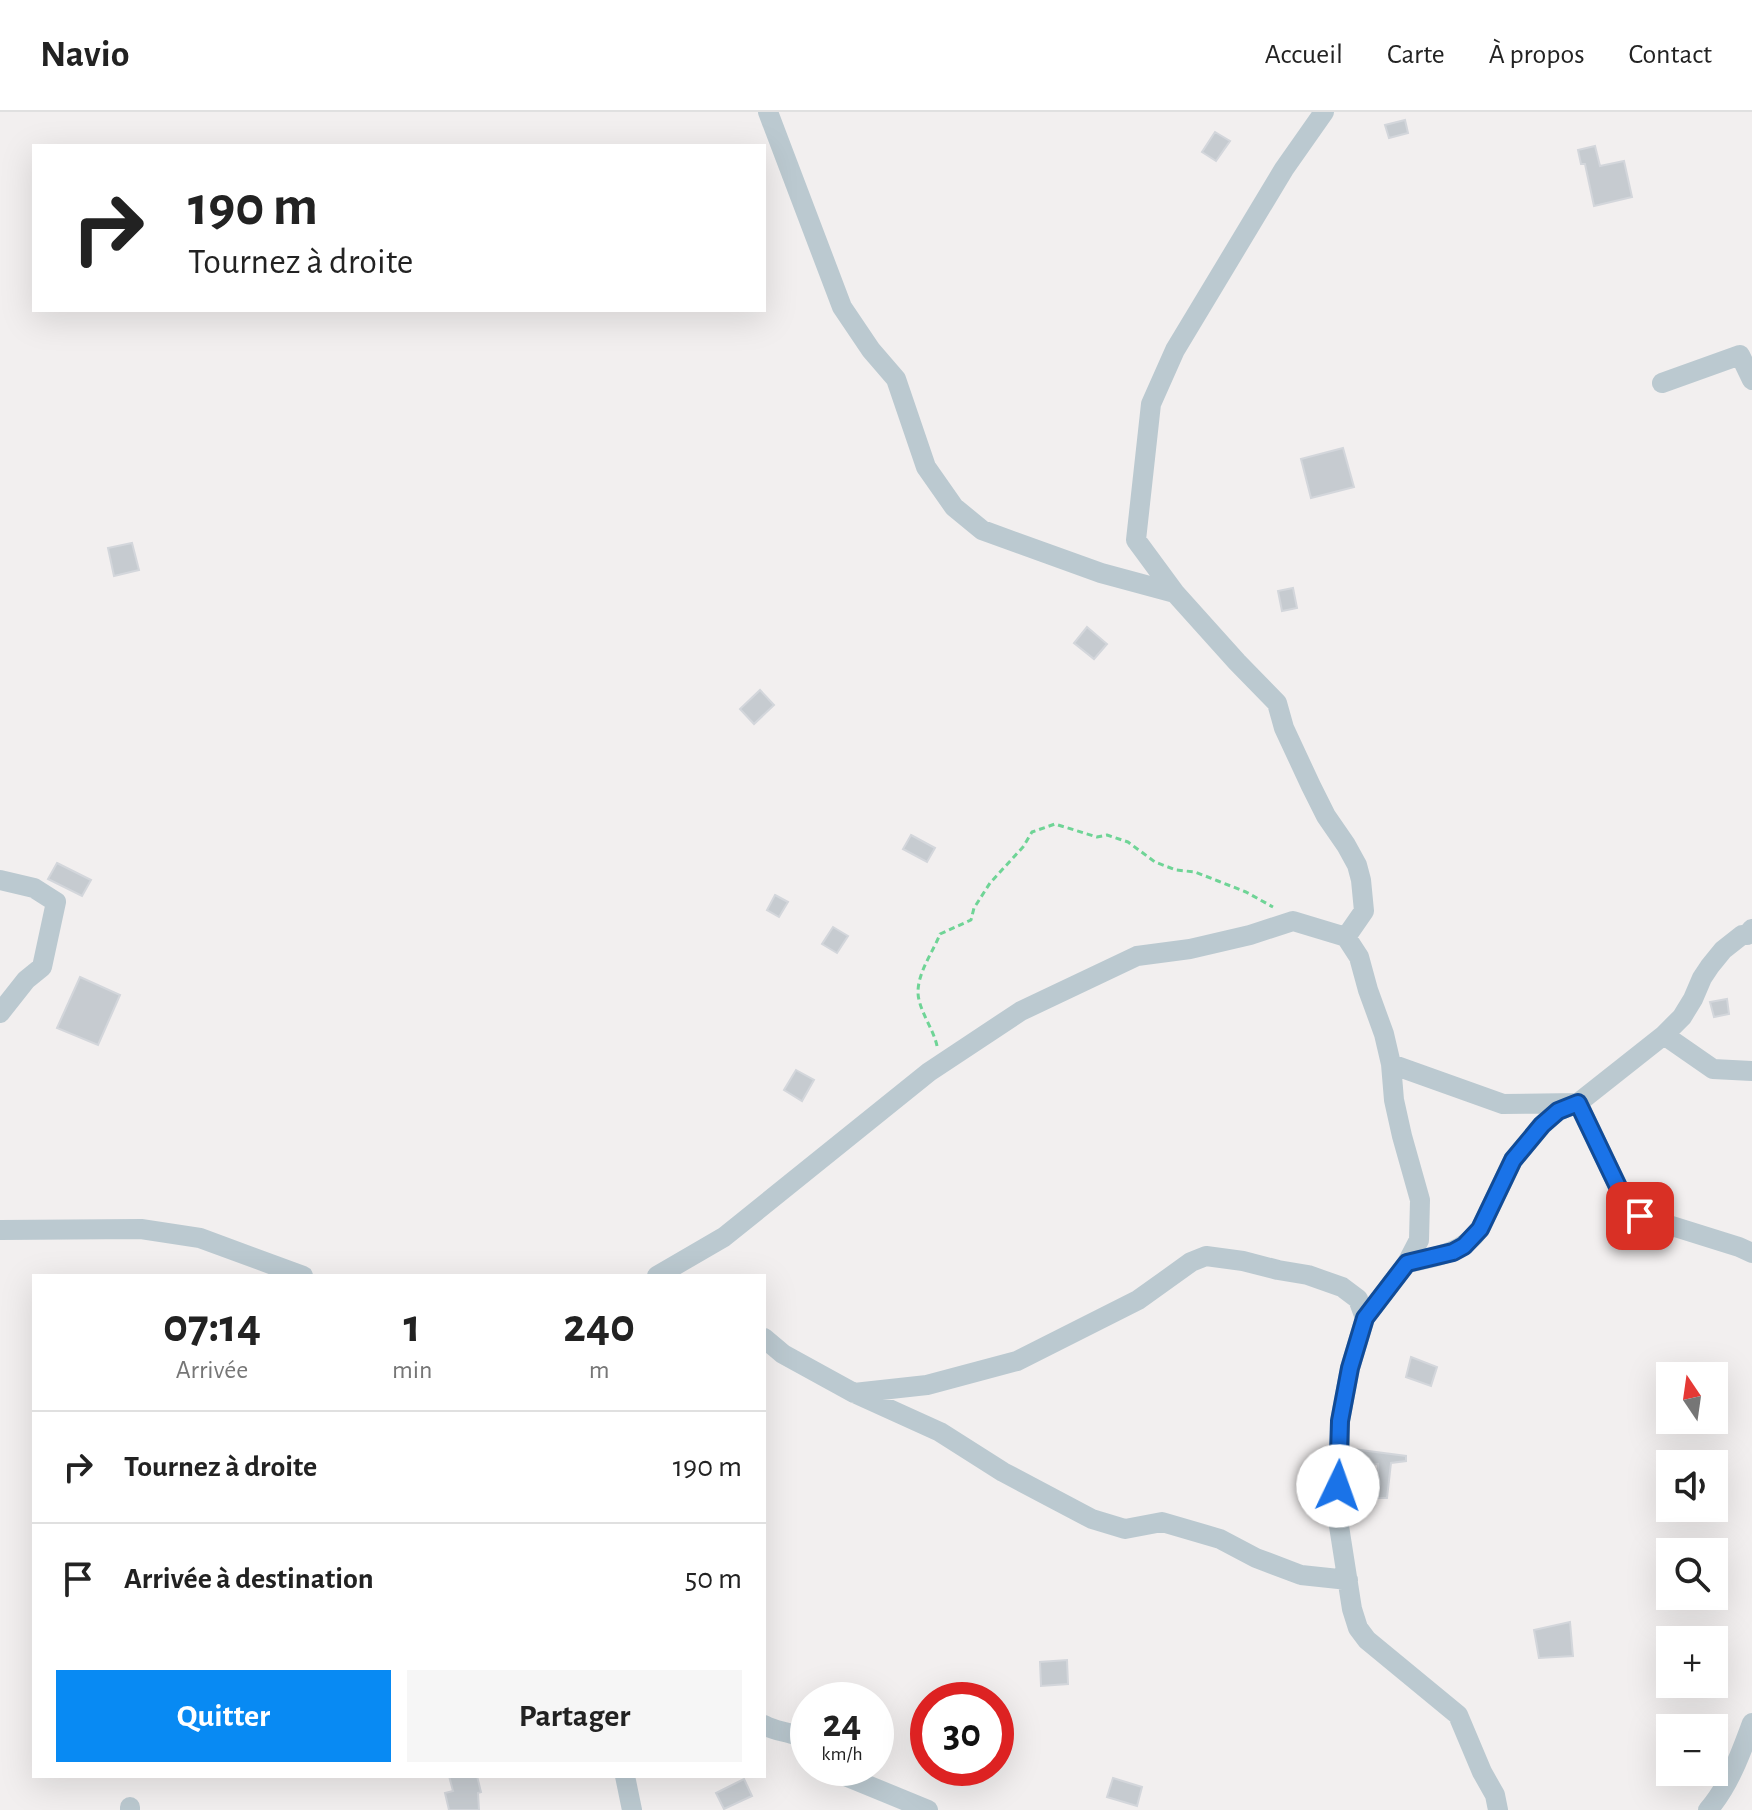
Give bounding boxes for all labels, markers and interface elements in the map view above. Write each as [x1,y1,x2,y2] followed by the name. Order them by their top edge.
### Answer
[40,36,129,74] text: Navio
[1265,41,1343,69] text: Accueil
[1387,41,1445,69] text: Carte
[1489,41,1585,69] text: À propos
[1629,41,1712,69] text: Contact
[56,176,160,280] icon: right
[188,179,318,235] text: 190 m
[188,244,413,280] text: Tournez à droite
[1606,1182,1674,1250] pin
[1618,1194,1662,1238] icon: arrive
[163,1303,261,1351] text: 07:14
[404,1303,421,1351] text: 1
[563,1303,635,1351] text: 240
[176,1357,248,1383] text: Arrivée
[392,1357,432,1383] text: min
[589,1357,610,1383] text: m
[1656,1362,1728,1434] north arrow
[1656,1362,1728,1786] map controls
[1296,1444,1380,1528] position arrow
[56,1445,100,1489] icon: right
[1656,1450,1728,1522] button: sound
[124,1452,317,1482] text: Tournez à droite
[673,1452,742,1482] text: 190 m
[1656,1538,1728,1610] button: search
[56,1557,100,1601] icon: arrive
[124,1564,374,1594] text: Arrivée à destination
[685,1564,742,1594] text: 50 m
[1656,1626,1728,1698] button: +
[56,1670,391,1762] button: Quitter
[407,1670,742,1762] button: Partager
[910,1682,1014,1786] speed limit sign: 30
[823,1704,861,1744] text: 24
[1656,1714,1728,1786] button: −
[821,1744,863,1764] text: km/h

